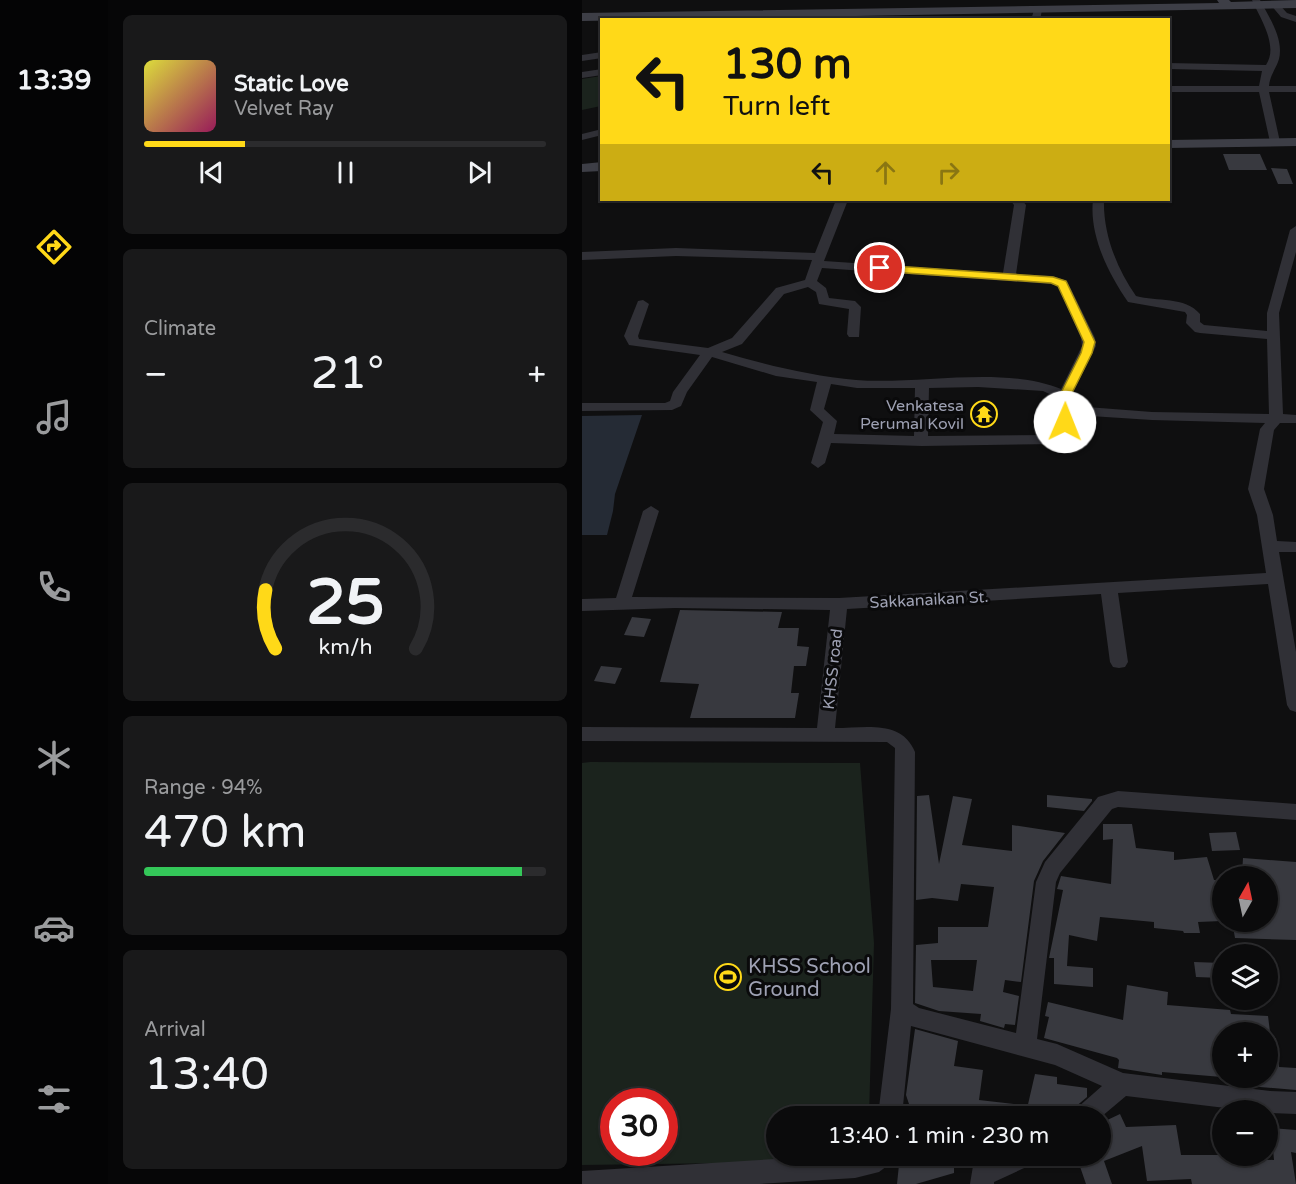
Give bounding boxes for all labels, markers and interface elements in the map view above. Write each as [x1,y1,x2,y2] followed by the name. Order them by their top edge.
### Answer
[723,39,852,90] text: 130 m
[624,42,702,120] icon: left
[17,64,91,97] text: 13:39
[234,71,349,97] text: Static Love
[723,90,830,123] text: Turn left
[234,97,334,121] text: Velvet Ray
[195,156,228,189] icon: previous
[329,156,362,189] icon: pause
[463,156,496,189] icon: next
[806,156,839,189] icon: left
[869,156,902,189] icon: ahead
[932,156,965,189] icon: right
[33,226,75,268] icon: directions
[854,242,905,293] pin
[863,251,896,284] icon: arrive
[144,317,216,341] text: Climate
[311,347,384,401] text: 21°
[144,355,168,394] text: −
[527,355,546,394] text: +
[1033,390,1097,454] position arrow
[33,396,75,438] icon: music
[860,396,964,434] place label: Venkatesa Perumal Kovil
[969,399,999,429] temple icon: Venkatesa Perumal Kovil
[33,566,75,608] icon: phone
[306,566,384,641] text: 25
[869,587,989,613] street label: Sakkanaikan St.
[819,628,847,711] street label: KHSS road
[318,634,372,660] text: km/h
[33,737,75,779] icon: climate
[144,776,263,800] text: Range · 94%
[144,806,306,860] text: 470 km
[1212,866,1278,932] north arrow
[1212,866,1278,1166] map controls
[33,907,75,949] icon: car
[1212,944,1278,1010] button: layers
[748,955,871,1002] place label: KHSS School Ground
[713,962,743,992] sports icon: KHSS School Ground
[144,1018,206,1042] text: Arrival
[1212,1022,1278,1088] button: +
[144,1048,269,1102] text: 13:40
[33,1078,75,1120] icon: filters
[600,1088,678,1166] speed limit sign: 30
[1212,1100,1278,1166] button: −
[828,1123,1049,1149] text: 13:40 · 1 min · 230 m

